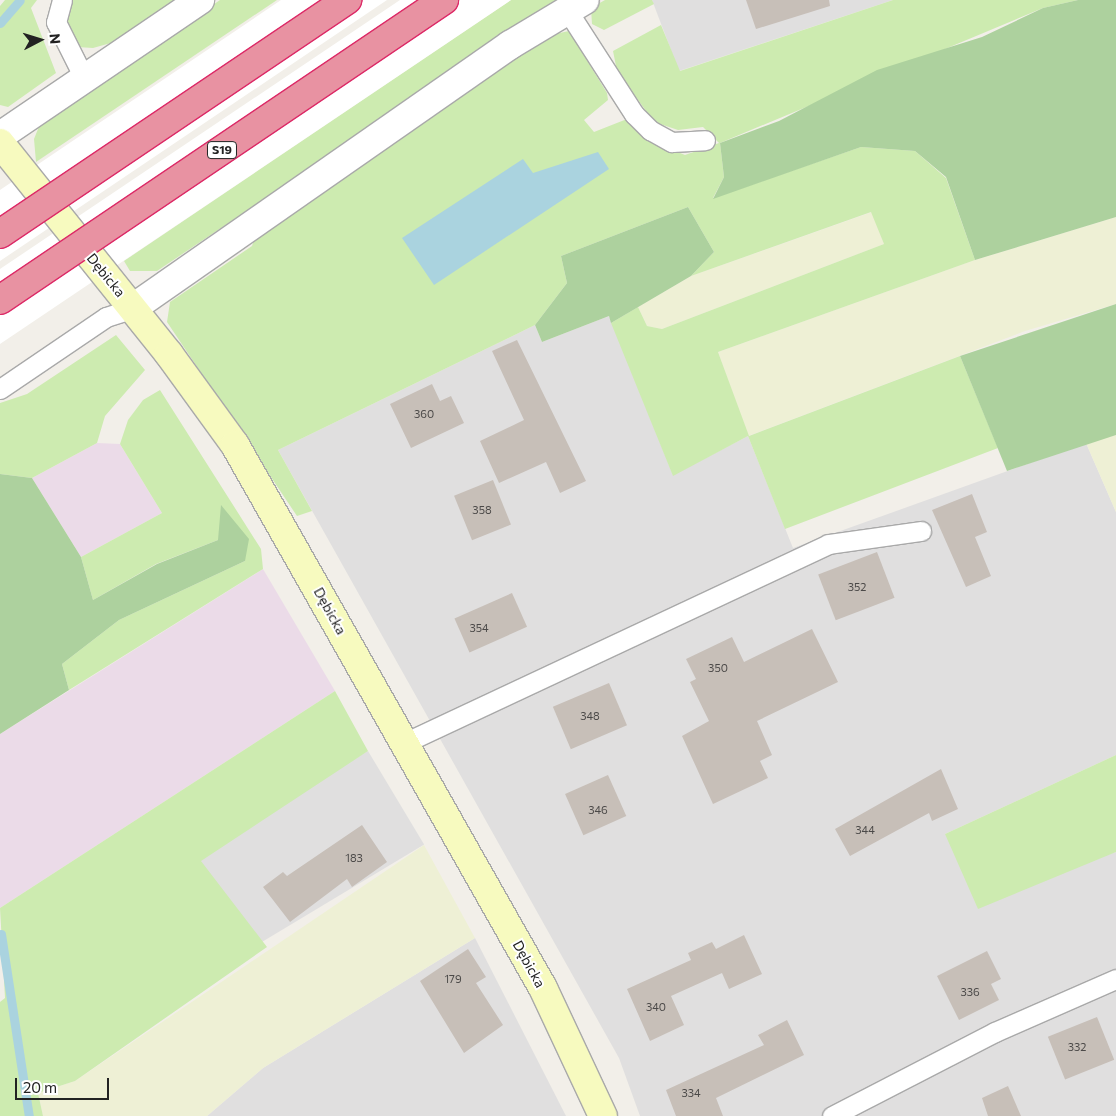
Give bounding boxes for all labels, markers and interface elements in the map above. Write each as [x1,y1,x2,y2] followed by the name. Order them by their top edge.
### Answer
[15,15,65,65] north arrow
[47,33,64,45] text: N
[206,140,238,160] road number: S19
[83,250,129,300] street label: Dębicka
[414,407,434,421] house number: 360
[472,503,492,517] house number: 358
[848,580,866,594] house number: 352
[310,584,350,638] street label: Dębicka
[469,621,489,635] house number: 354
[708,661,728,675] house number: 350
[580,709,600,723] house number: 348
[588,803,608,817] house number: 346
[855,823,875,837] house number: 344
[345,851,363,865] house number: 183
[509,937,549,991] street label: Dębicka
[444,972,462,986] house number: 179
[960,985,980,999] house number: 336
[646,1000,666,1014] house number: 340
[1068,1040,1086,1054] house number: 332
[18,1068,111,1100] scale bar
[23,1078,57,1096] text: 20 m
[681,1086,701,1100] house number: 334

